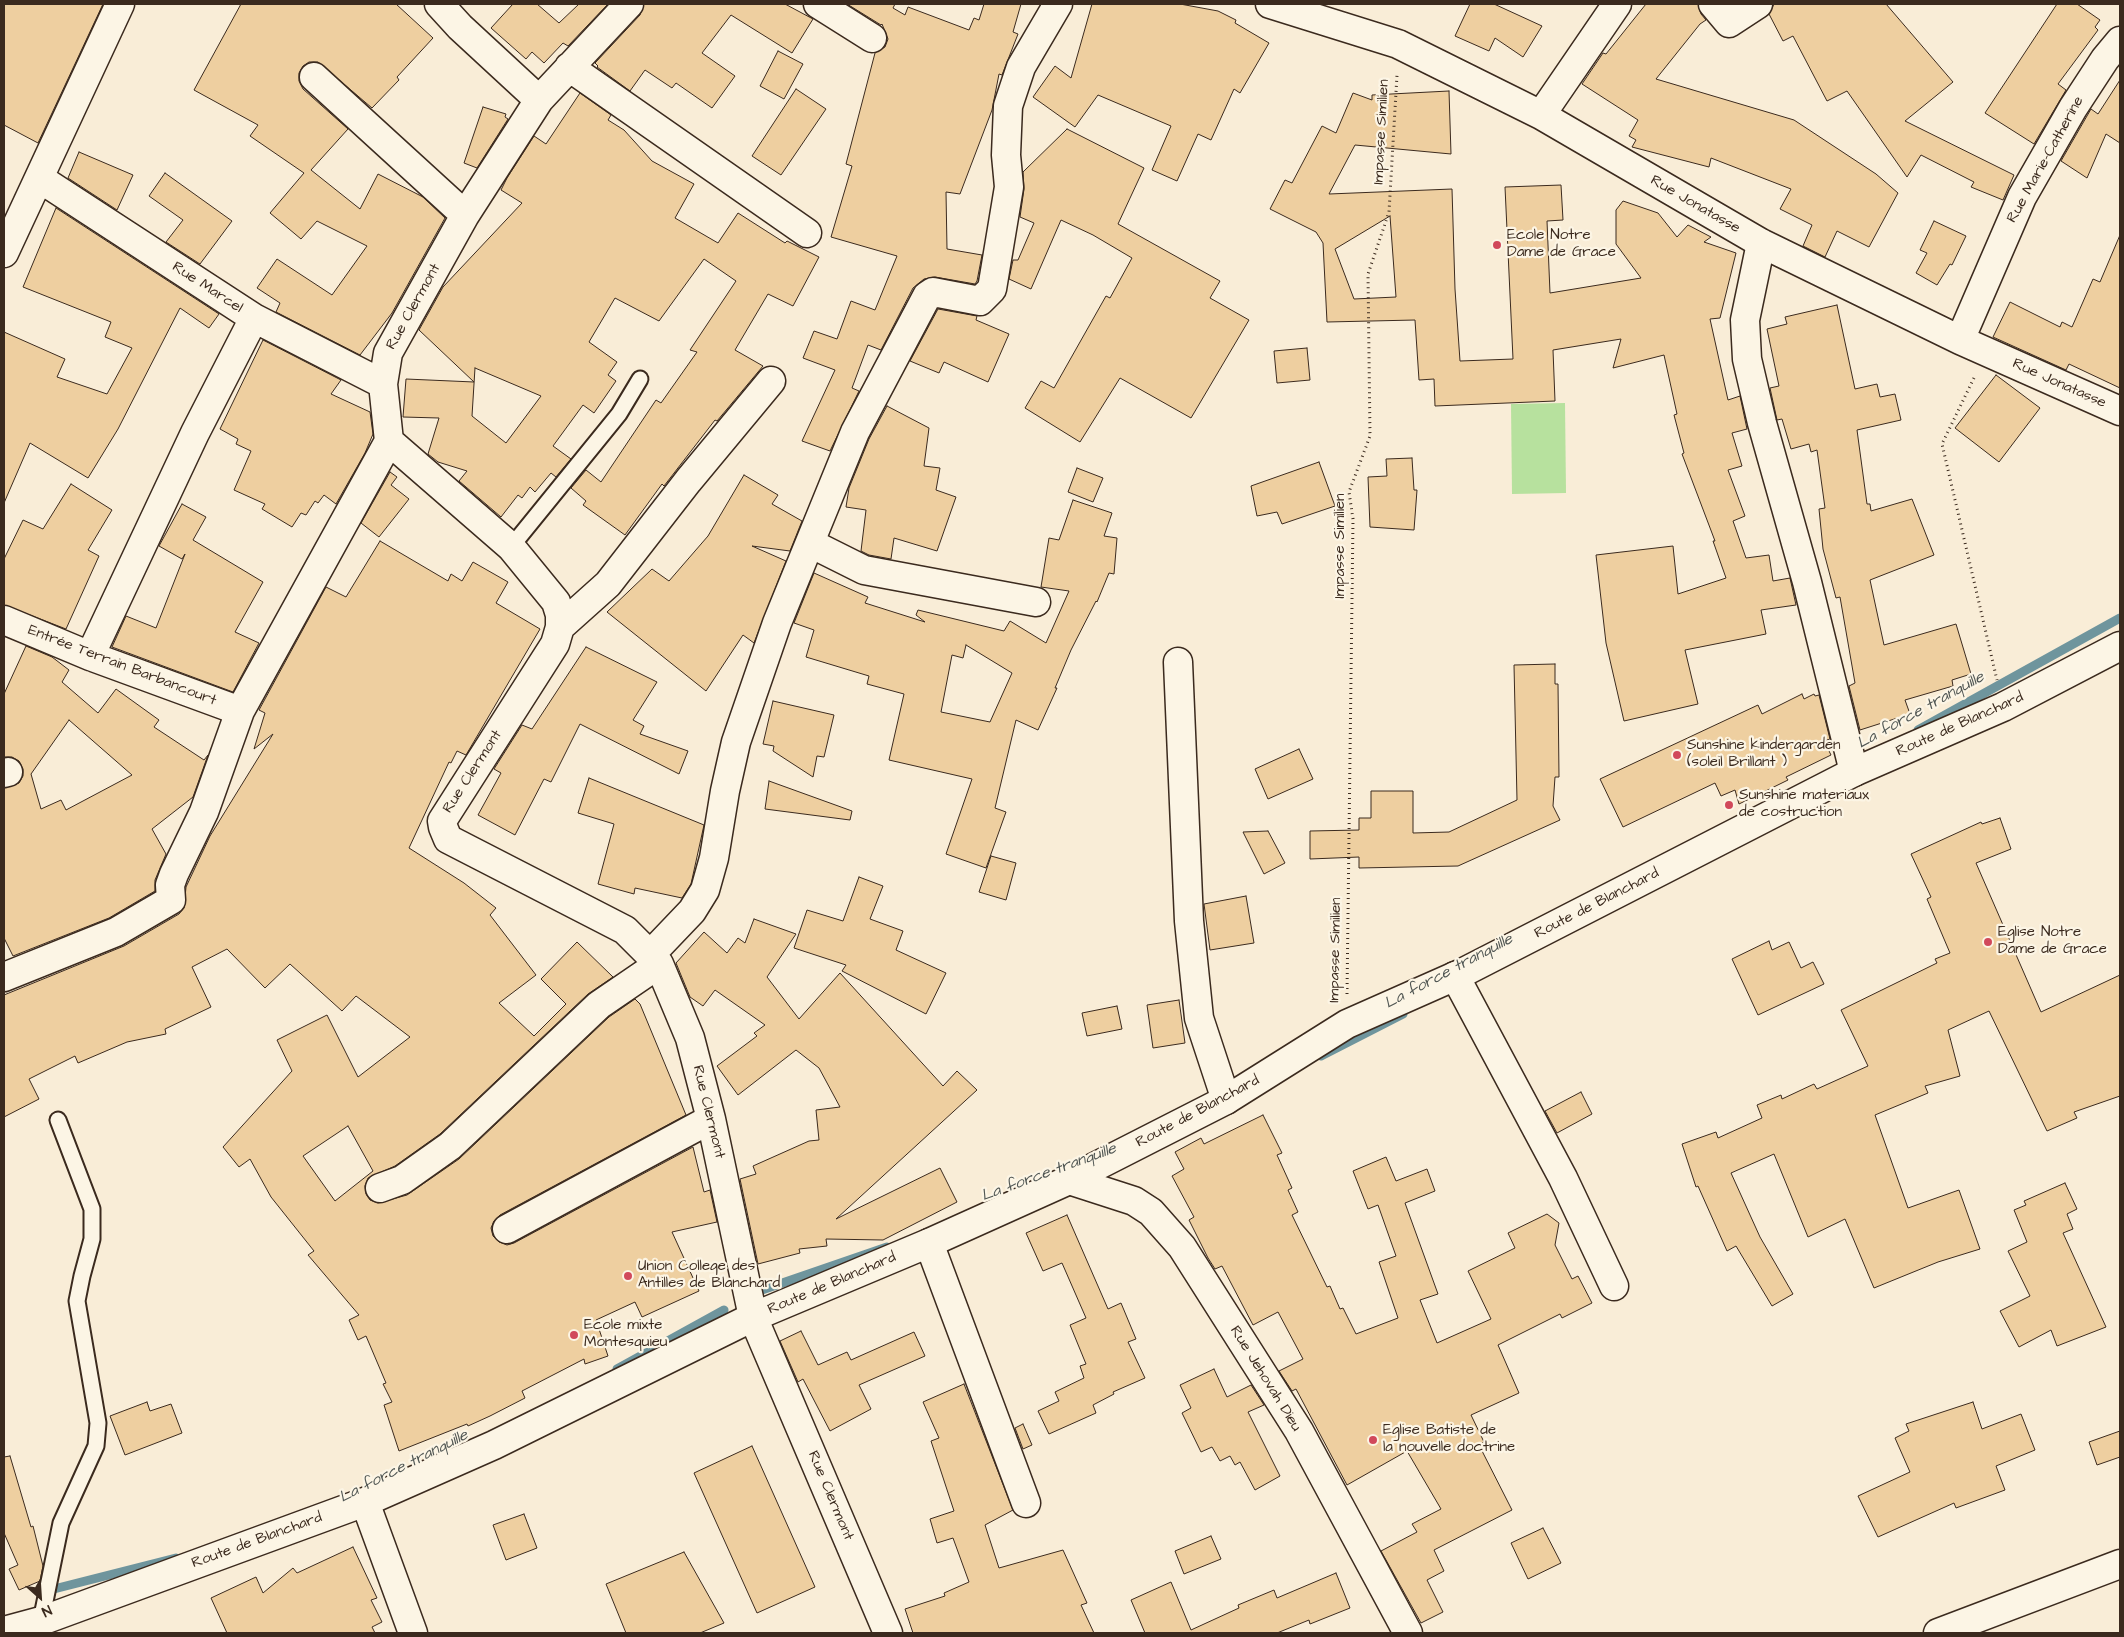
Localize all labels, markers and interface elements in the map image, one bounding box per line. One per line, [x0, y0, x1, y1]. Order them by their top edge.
street label: Impasse Similien [1370, 79, 1394, 185]
street label: Rue Marie-Catherine [2004, 94, 2088, 226]
street label: Rue Jonatasse [1647, 172, 1743, 238]
place label: Ecole Notre Dame de Grace [1507, 227, 1616, 262]
marker: Ecole Notre Dame de Grace [1491, 239, 1503, 251]
street label: Rue Marcel [168, 258, 246, 318]
street label: Rue Clermont [383, 261, 445, 353]
street label: Rue Jonatasse [2009, 355, 2109, 413]
street label: Impasse Similien [1332, 493, 1350, 599]
street label: Entrée Terrain Barbancourt [25, 622, 219, 710]
water label: La force tranquille [1854, 668, 1988, 754]
street label: Route de Blanchard [1894, 689, 2026, 761]
street label: Rue Clermont [439, 727, 507, 817]
place label: Sunshine kindergarden (soleil Brillant ) [1687, 737, 1841, 772]
marker: Sunshine kindergarden (soleil Brillant ) [1671, 749, 1683, 761]
place label: Sunshine materiaux de costruction [1739, 787, 1869, 822]
marker: Sunshine materiaux de costruction [1723, 799, 1735, 811]
street label: Route de Blanchard [1532, 865, 1662, 943]
street label: Impasse Similien [1326, 897, 1346, 1003]
place label: Eglise Notre Dame de Grace [1998, 924, 2107, 959]
water label: La force tranquille [1382, 930, 1516, 1014]
marker: Eglise Notre Dame de Grace [1982, 936, 1994, 948]
street label: Rue Clermont [688, 1064, 728, 1160]
street label: Route de Blanchard [1133, 1072, 1263, 1152]
water label: La force tranquille [979, 1140, 1119, 1206]
street label: Route de Blanchard [765, 1249, 899, 1319]
place label: Union College des Antilles de Blanchard [638, 1258, 780, 1293]
marker: Union College des Antilles de Blanchard [622, 1270, 634, 1282]
place label: Ecole mixte Montesquieu [584, 1317, 667, 1352]
street label: Rue Jehovah Dieu [1225, 1323, 1305, 1435]
marker: Ecole mixte Montesquieu [568, 1329, 580, 1341]
place label: Eglise Batiste de la nouvelle doctrine [1383, 1422, 1515, 1457]
water label: La force tranquille [336, 1426, 472, 1508]
marker: Eglise Batiste de la nouvelle doctrine [1367, 1434, 1379, 1446]
street label: Rue Clermont [803, 1449, 857, 1543]
street label: Route de Blanchard [189, 1509, 325, 1573]
north arrow [15, 1572, 65, 1622]
text: N [38, 1600, 55, 1621]

